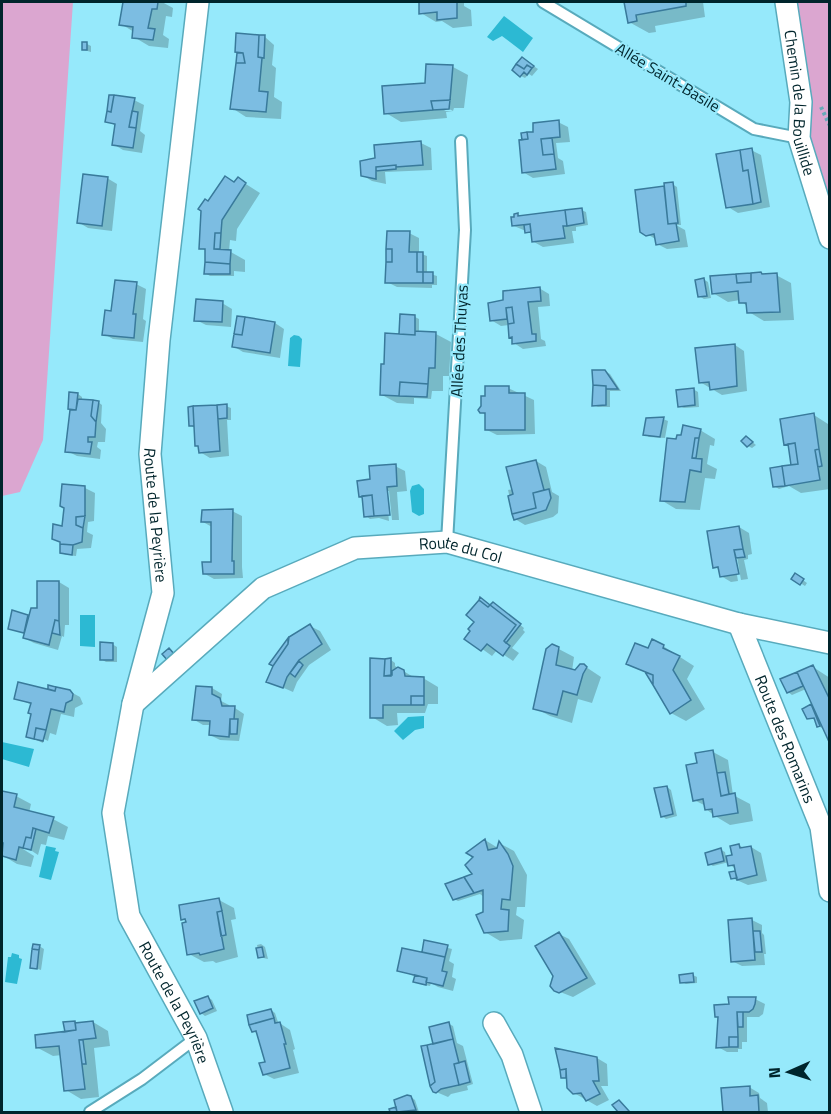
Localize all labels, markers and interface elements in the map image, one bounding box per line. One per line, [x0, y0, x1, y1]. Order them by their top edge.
street label: Chemin de la Bouillide [778, 28, 822, 178]
street label: Allée Saint-Basile [611, 36, 725, 118]
street label: Allée des Thuyas [444, 284, 474, 398]
street label: Route de la Peyrière [138, 447, 174, 583]
street label: Route du Col [418, 530, 505, 569]
street label: Route des Romarins [749, 671, 822, 807]
street label: Route de la Peyrière [133, 937, 216, 1067]
north arrow [759, 1042, 819, 1102]
text: N [762, 1067, 786, 1079]

